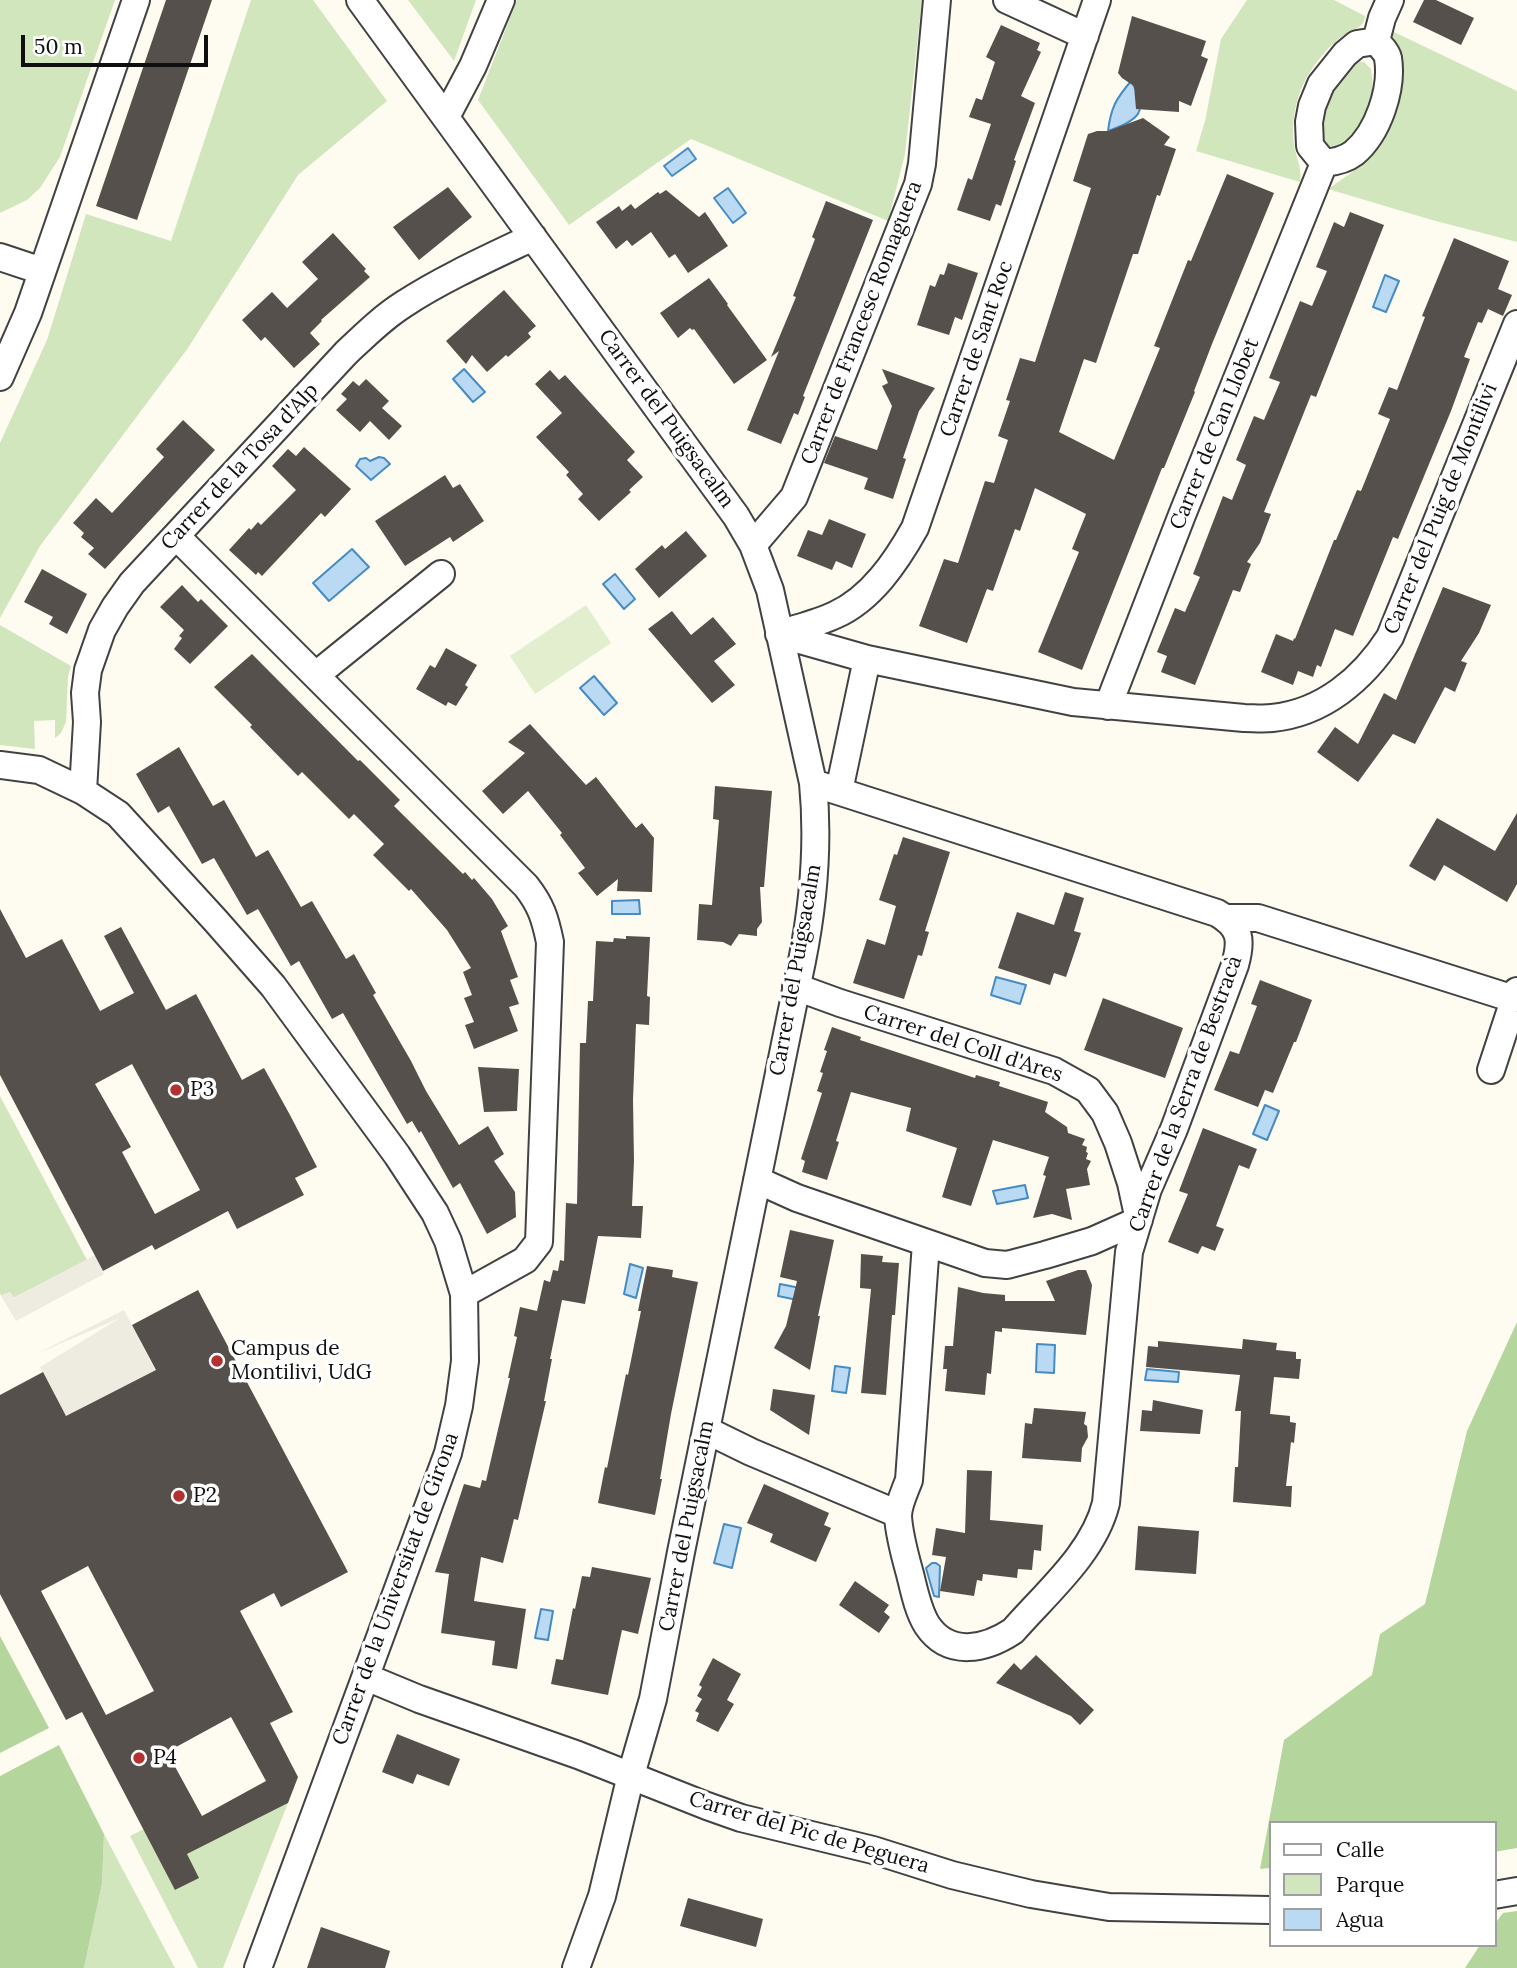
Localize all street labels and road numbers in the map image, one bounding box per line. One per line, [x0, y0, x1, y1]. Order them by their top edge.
street label: Carrer de Francesc Romaguera [796, 178, 928, 468]
street label: Carrer de Sant Roc [935, 258, 1019, 440]
street label: Carrer del Puigsacalm [593, 325, 739, 513]
street label: Carrer de Can Llobet [1165, 334, 1265, 534]
street label: Carrer de la Tosa d'Alp [156, 378, 324, 556]
street label: Carrer del Puig de Montilivi [1379, 380, 1503, 638]
street label: Carrer del Puigsacalm [765, 862, 827, 1078]
street label: Carrer de la Serra de Bestracà [1124, 952, 1248, 1236]
street label: Carrer del Coll d'Ares [860, 1000, 1066, 1088]
street label: Carrer del Puigsacalm [654, 1418, 720, 1634]
street label: Carrer de la Universitat de Girona [328, 1429, 464, 1749]
street label: Carrer del Pic de Peguera [686, 1787, 932, 1879]

